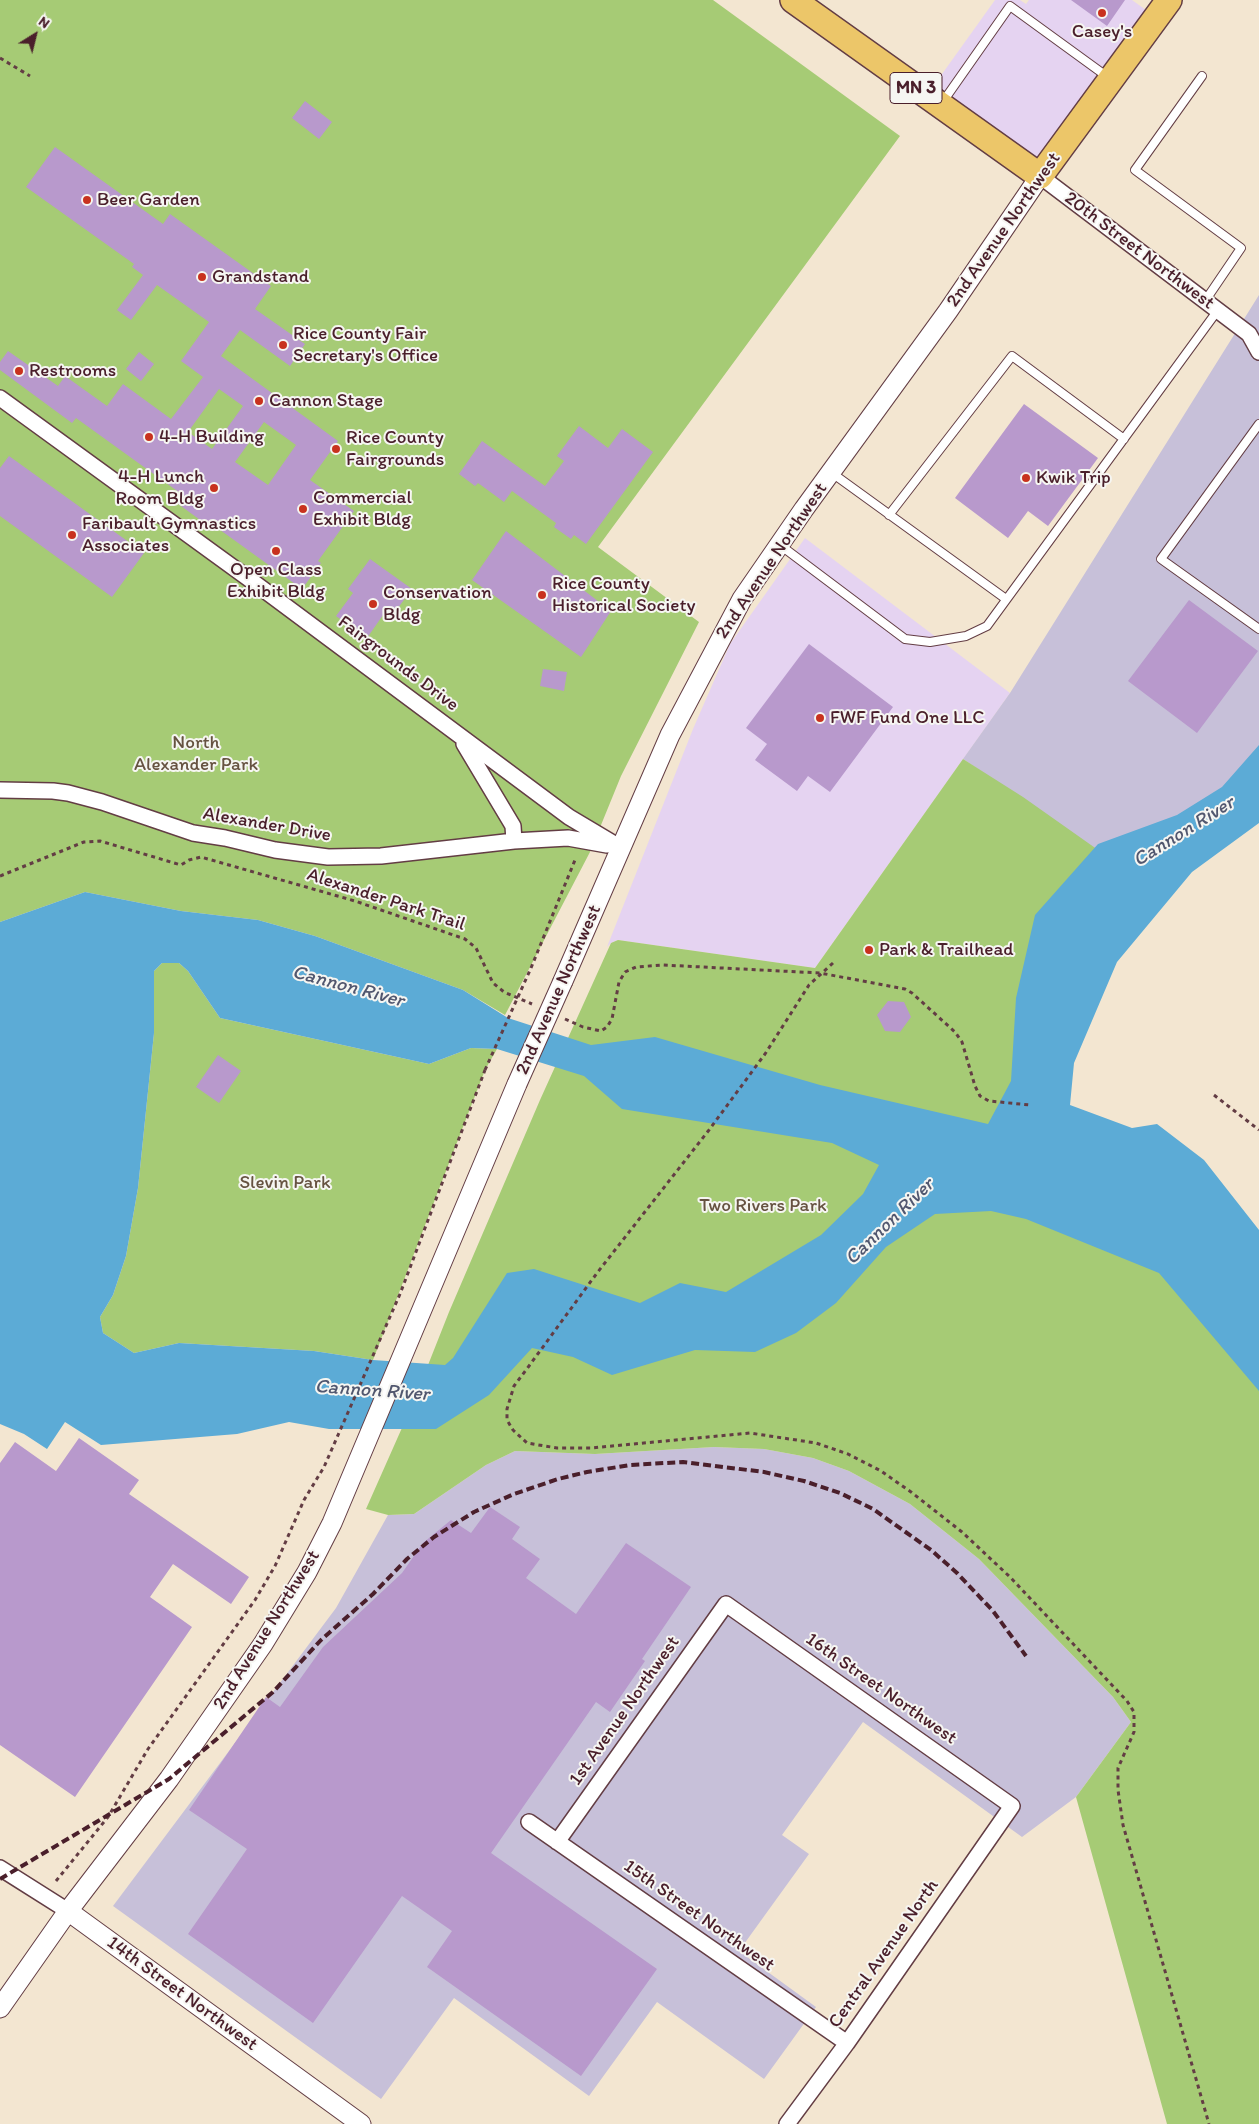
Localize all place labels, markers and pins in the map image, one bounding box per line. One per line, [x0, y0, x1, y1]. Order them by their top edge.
marker: Casey's [1096, 7, 1108, 19]
place label: Casey's [1072, 21, 1132, 43]
place label: Beer Garden [97, 189, 200, 211]
marker: Beer Garden [81, 194, 93, 206]
place label: Grandstand [212, 266, 309, 288]
marker: Grandstand [196, 271, 208, 283]
place label: Rice County Fair Secretary's Office [293, 323, 438, 367]
marker: Rice County Fair Secretary's Office [277, 339, 289, 351]
place label: Restrooms [29, 360, 116, 382]
marker: Restrooms [13, 365, 25, 377]
place label: Cannon Stage [269, 390, 383, 412]
marker: Cannon Stage [253, 395, 265, 407]
place label: 4-H Building [159, 426, 264, 448]
place label: Rice County Fairgrounds [346, 427, 444, 471]
marker: 4-H Building [143, 431, 155, 443]
marker: Rice County Fairgrounds [330, 443, 342, 455]
place label: 4-H Lunch Room Bldg [115, 466, 204, 510]
place label: Kwik Trip [1036, 467, 1111, 489]
marker: Kwik Trip [1020, 472, 1032, 484]
marker: 4-H Lunch Room Bldg [208, 482, 220, 494]
place label: Commercial Exhibit Bldg [313, 487, 412, 531]
marker: Commercial Exhibit Bldg [297, 503, 309, 515]
place label: Faribault Gymnastics Associates [82, 513, 256, 557]
marker: Faribault Gymnastics Associates [66, 529, 78, 541]
marker: Open Class Exhibit Bldg [270, 545, 282, 557]
place label: Open Class Exhibit Bldg [227, 559, 325, 603]
place label: Rice County Historical Society [552, 573, 695, 617]
place label: Conservation Bldg [383, 582, 492, 626]
marker: Rice County Historical Society [536, 589, 548, 601]
marker: Conservation Bldg [367, 598, 379, 610]
place label: FWF Fund One LLC [830, 707, 984, 729]
marker: FWF Fund One LLC [814, 712, 826, 724]
place label: Park & Trailhead [879, 939, 1014, 961]
marker: Park & Trailhead [863, 944, 875, 956]

